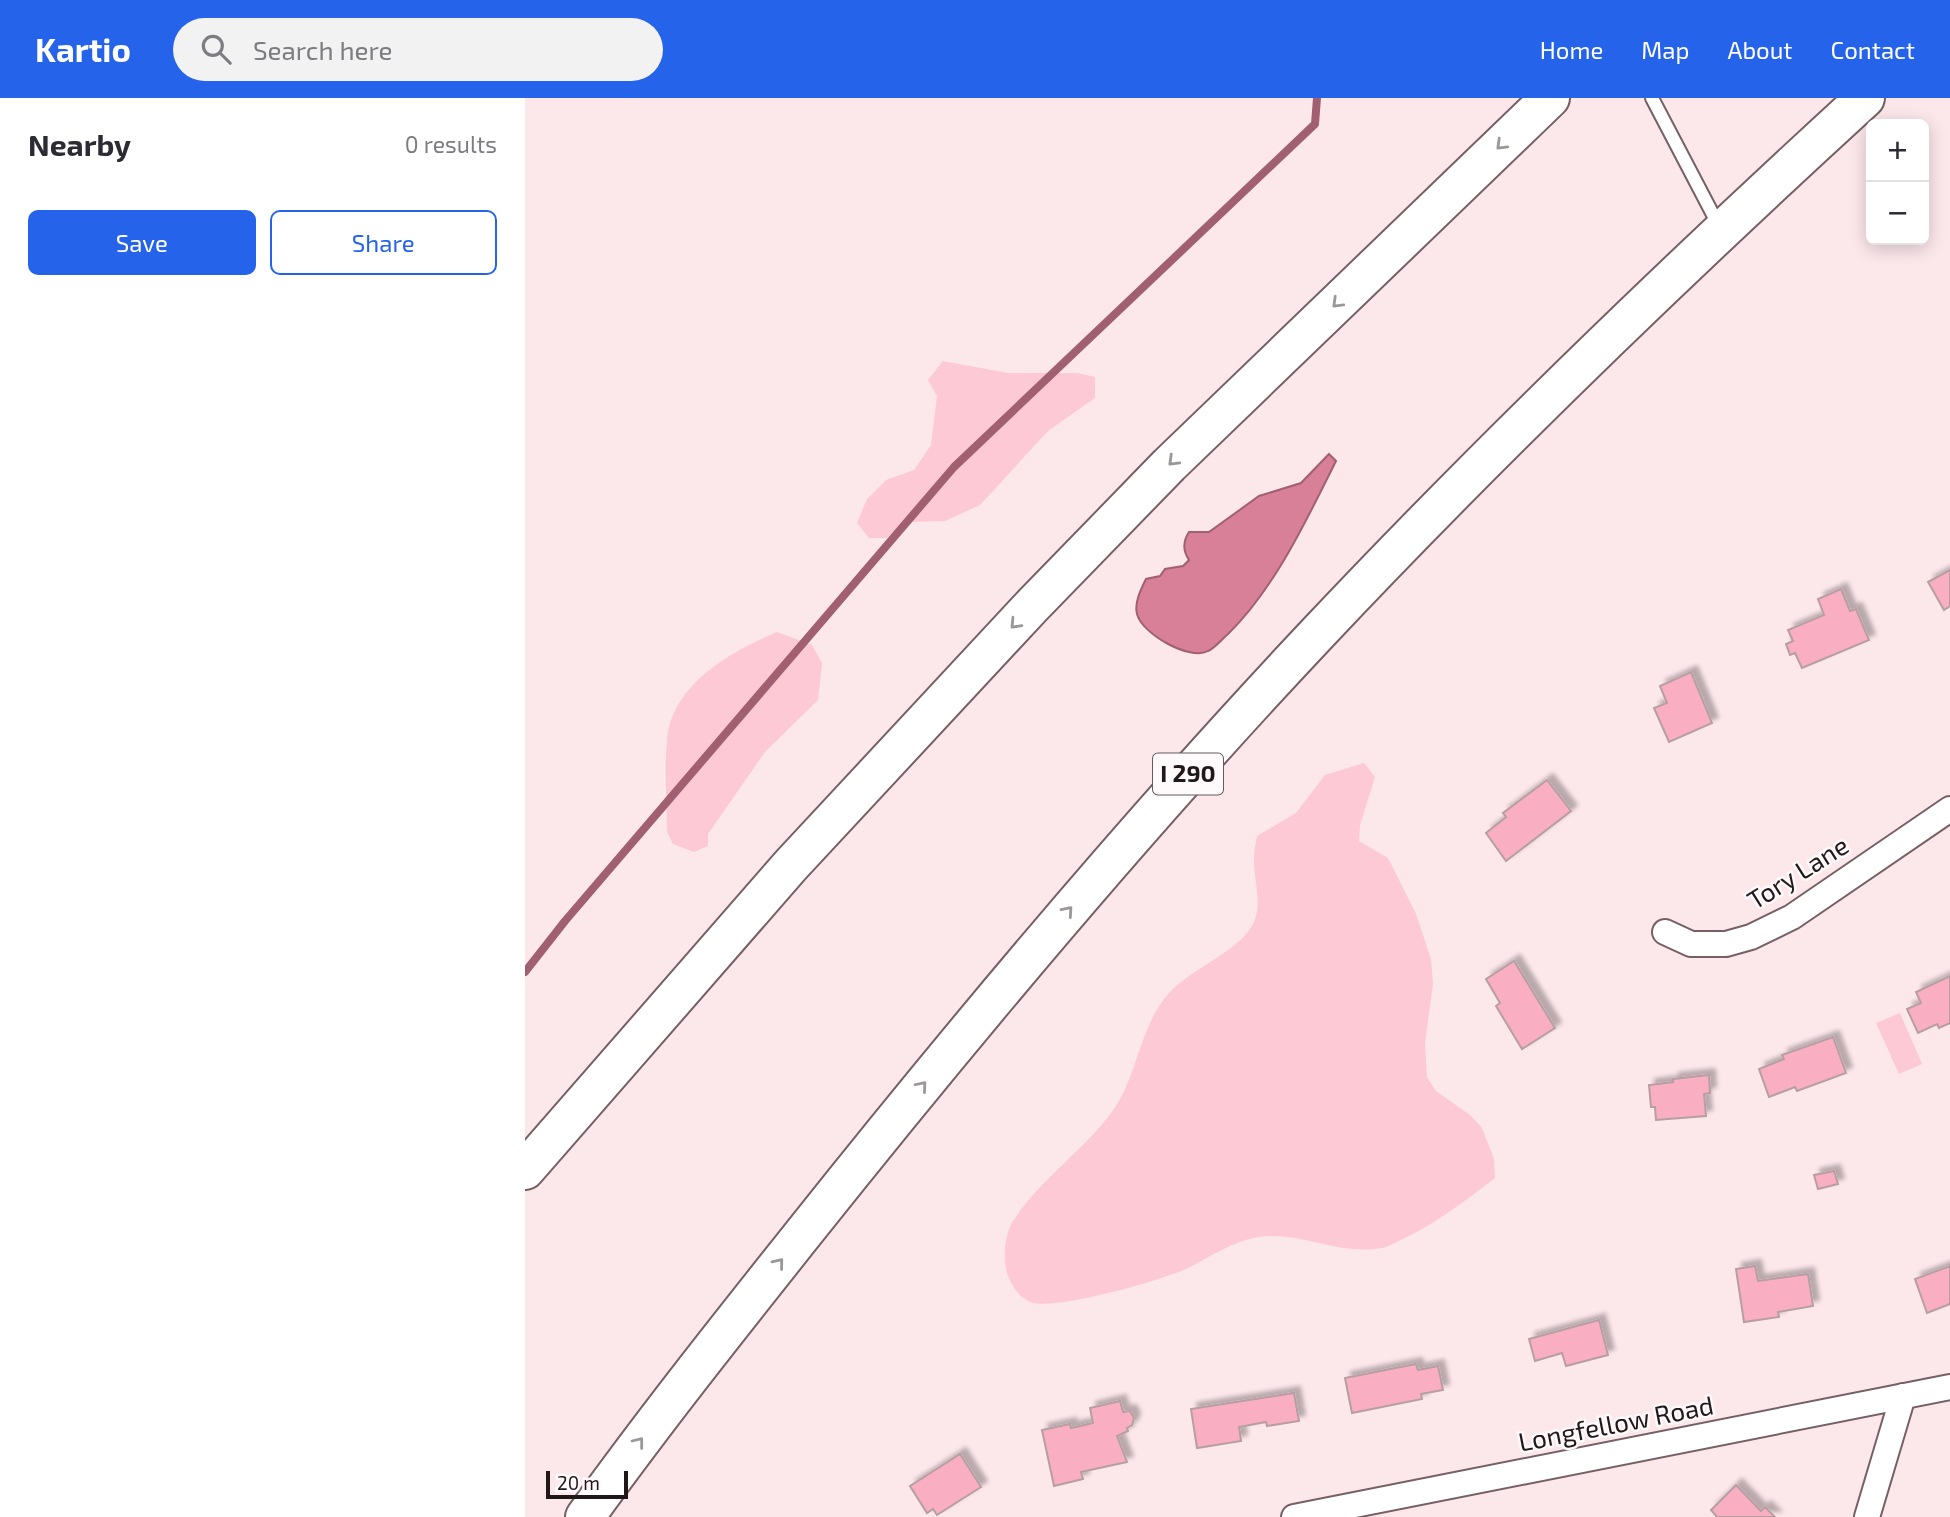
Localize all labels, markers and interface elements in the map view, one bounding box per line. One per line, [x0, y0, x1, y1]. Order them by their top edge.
search box [173, 18, 663, 81]
text: Kartio [35, 29, 131, 69]
icon: search [197, 30, 235, 68]
text: Search here [253, 34, 393, 65]
text: Home [1540, 35, 1603, 64]
text: Map [1641, 35, 1689, 64]
text: About [1727, 35, 1793, 64]
text: Contact [1831, 35, 1915, 64]
map controls [1866, 119, 1929, 245]
button: + [1866, 119, 1929, 182]
text: Nearby [28, 126, 131, 162]
text: 0 results [405, 130, 497, 158]
one-way arrow [1496, 137, 1509, 150]
button: − [1866, 182, 1929, 245]
button: Save [28, 210, 256, 275]
button: Share [270, 210, 497, 275]
one-way arrow [1333, 295, 1346, 308]
one-way arrow [1168, 452, 1181, 465]
one-way arrow [1011, 616, 1024, 629]
road number: I 290 [1153, 754, 1223, 794]
street label: Tory Lane [1741, 829, 1853, 915]
one-way arrow [1060, 907, 1072, 920]
one-way arrow [914, 1081, 926, 1094]
one-way arrow [771, 1258, 784, 1270]
street label: Longfellow Road [1516, 1388, 1716, 1457]
one-way arrow [631, 1438, 644, 1450]
scale bar [546, 1468, 628, 1500]
text: 20 m [557, 1471, 600, 1494]

